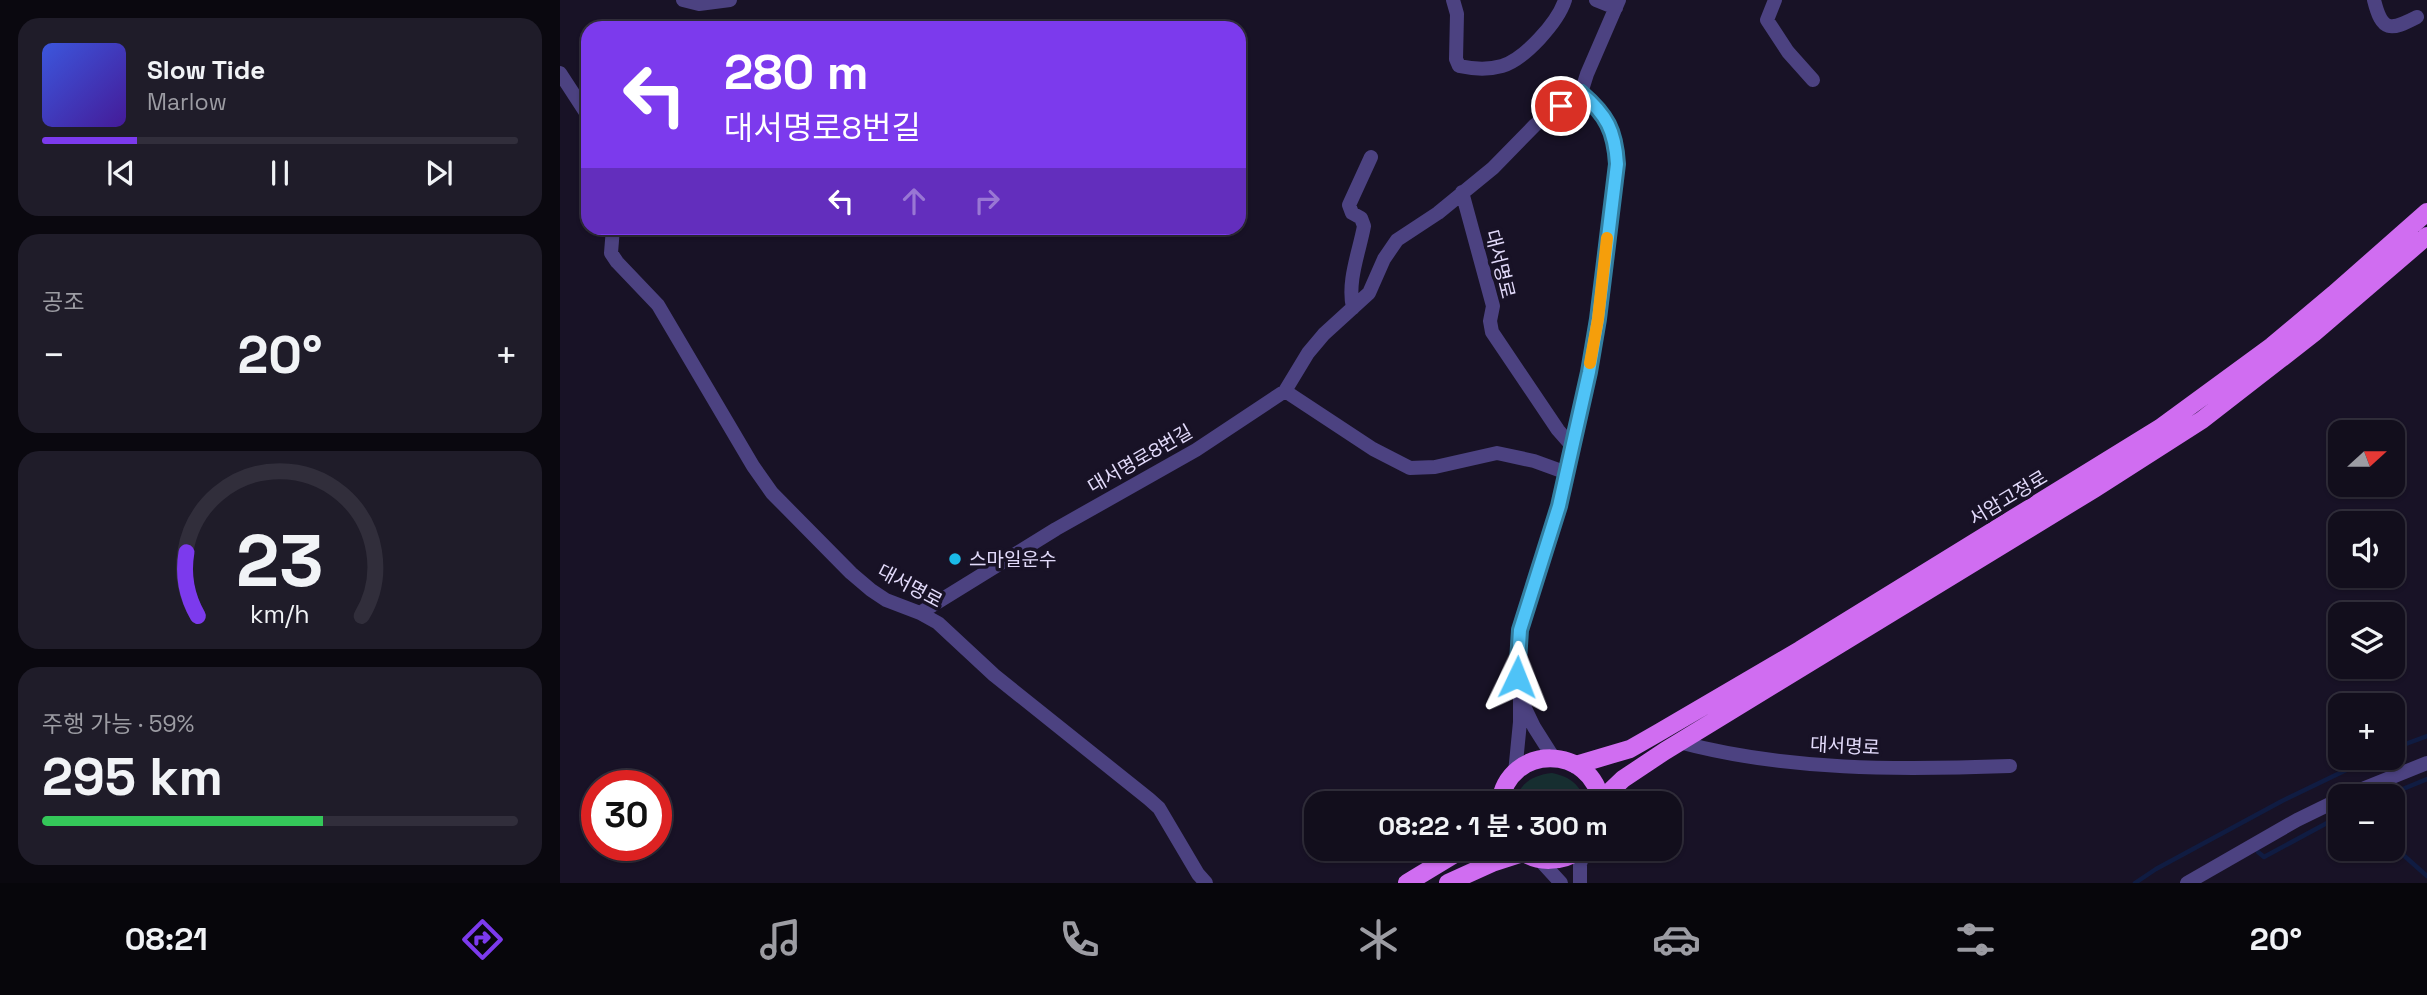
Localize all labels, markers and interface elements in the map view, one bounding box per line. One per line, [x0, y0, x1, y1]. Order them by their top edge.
text: 280 m [724, 41, 869, 103]
icon: left [609, 49, 700, 140]
text: Slow Tide [147, 53, 265, 87]
pin [1531, 76, 1591, 136]
text: Marlow [147, 87, 227, 117]
icon: arrive [1542, 87, 1580, 125]
text: 대서명로8번길 [724, 108, 921, 148]
icon: previous [102, 154, 140, 192]
icon: pause [261, 154, 299, 192]
icon: next [420, 154, 458, 192]
icon: left [822, 182, 860, 220]
icon: ahead [895, 182, 933, 220]
icon: right [968, 182, 1006, 220]
street label: 대서명로 [1479, 227, 1521, 301]
text: 공조 [42, 287, 84, 317]
text: 20° [237, 322, 323, 388]
text: − [42, 331, 66, 379]
text: + [494, 331, 518, 379]
street label: 대서명로8번길 [1083, 419, 1197, 499]
north arrow [2328, 420, 2404, 497]
map controls [2328, 420, 2405, 861]
street label: 서암고정로 [1964, 465, 2052, 531]
button: sound [2328, 511, 2405, 588]
text: 23 [236, 514, 324, 607]
place label: 스마일운수 [969, 547, 1056, 572]
marker: 스마일운수 [947, 551, 963, 567]
street label: 대서명로 [873, 559, 947, 613]
text: km/h [250, 597, 310, 629]
button: layers [2328, 602, 2405, 679]
position arrow [1480, 640, 1554, 714]
button: + [2328, 693, 2405, 770]
text: 주행 가능 · 59% [42, 709, 194, 739]
street label: 대서명로 [1809, 732, 1881, 760]
text: 295 km [42, 744, 223, 810]
speed limit sign: 30 [581, 770, 672, 861]
button: − [2328, 784, 2405, 861]
text: 08:22 · 1 분 · 300 m [1378, 809, 1608, 843]
icon: directions [458, 915, 507, 964]
icon: music [756, 915, 805, 964]
icon: phone [1055, 915, 1104, 964]
icon: climate [1354, 915, 1403, 964]
icon: car [1652, 915, 1701, 964]
icon: filters [1951, 915, 2000, 964]
text: 08:21 [125, 919, 208, 959]
text: 20° [2250, 919, 2302, 959]

